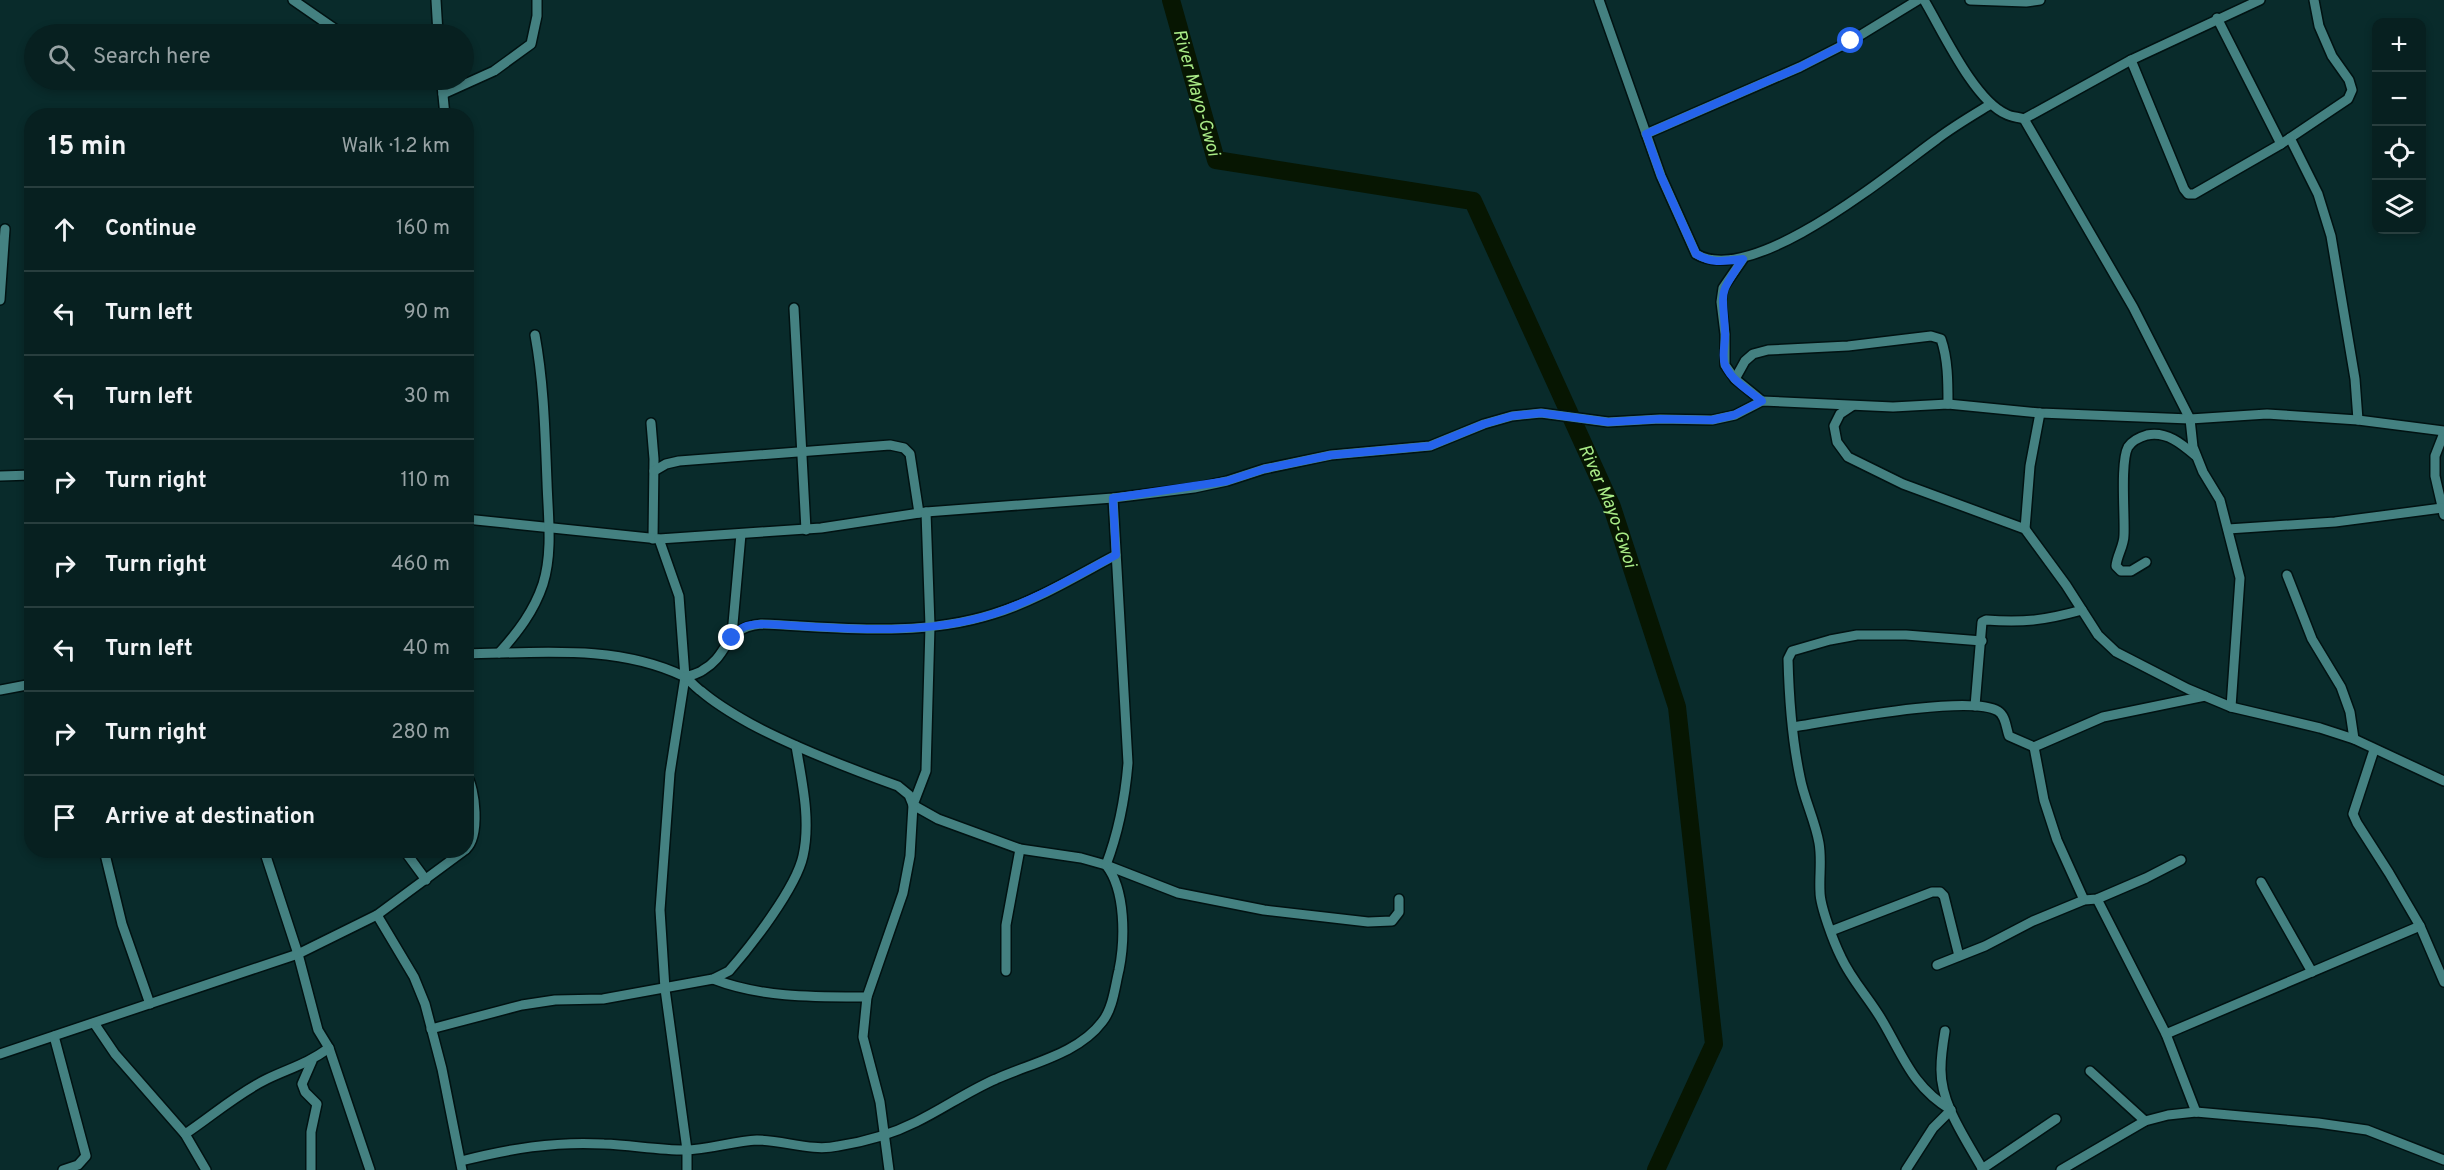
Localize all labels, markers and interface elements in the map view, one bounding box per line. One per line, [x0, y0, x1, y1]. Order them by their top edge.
map controls [2372, 18, 2426, 234]
button: + [2372, 18, 2426, 72]
search box [24, 24, 474, 90]
water label: River Mayo-Gwoi [1167, 27, 1225, 160]
route start [1837, 27, 1863, 53]
icon: search [45, 41, 78, 74]
text: Search here [93, 44, 211, 71]
button: − [2372, 72, 2426, 126]
button: locate [2372, 126, 2426, 180]
text: 15 min [48, 131, 126, 164]
text: Walk · 1.2 km [341, 134, 450, 160]
button: layers [2372, 180, 2426, 234]
icon: ahead [48, 213, 81, 246]
text: Continue [105, 216, 196, 243]
text: 160 m [396, 216, 450, 242]
icon: left [48, 297, 81, 330]
text: Turn left [105, 300, 193, 327]
text: 90 m [404, 300, 450, 326]
icon: left [48, 381, 81, 414]
text: Turn left [105, 384, 193, 411]
text: 30 m [404, 384, 450, 410]
water label: River Mayo-Gwoi [1572, 441, 1641, 572]
icon: right [48, 465, 81, 498]
text: Turn right [105, 468, 207, 495]
text: 110 m [401, 468, 450, 494]
icon: right [48, 549, 81, 582]
text: Turn right [105, 552, 207, 579]
text: 460 m [391, 552, 450, 578]
route end [718, 624, 744, 650]
icon: left [48, 633, 81, 666]
text: Turn left [105, 636, 193, 663]
text: 40 m [403, 636, 450, 662]
icon: right [48, 717, 81, 750]
text: Turn right [105, 720, 207, 747]
text: 280 m [391, 720, 450, 746]
icon: arrive [48, 801, 81, 834]
text: Arrive at destination [105, 804, 315, 831]

